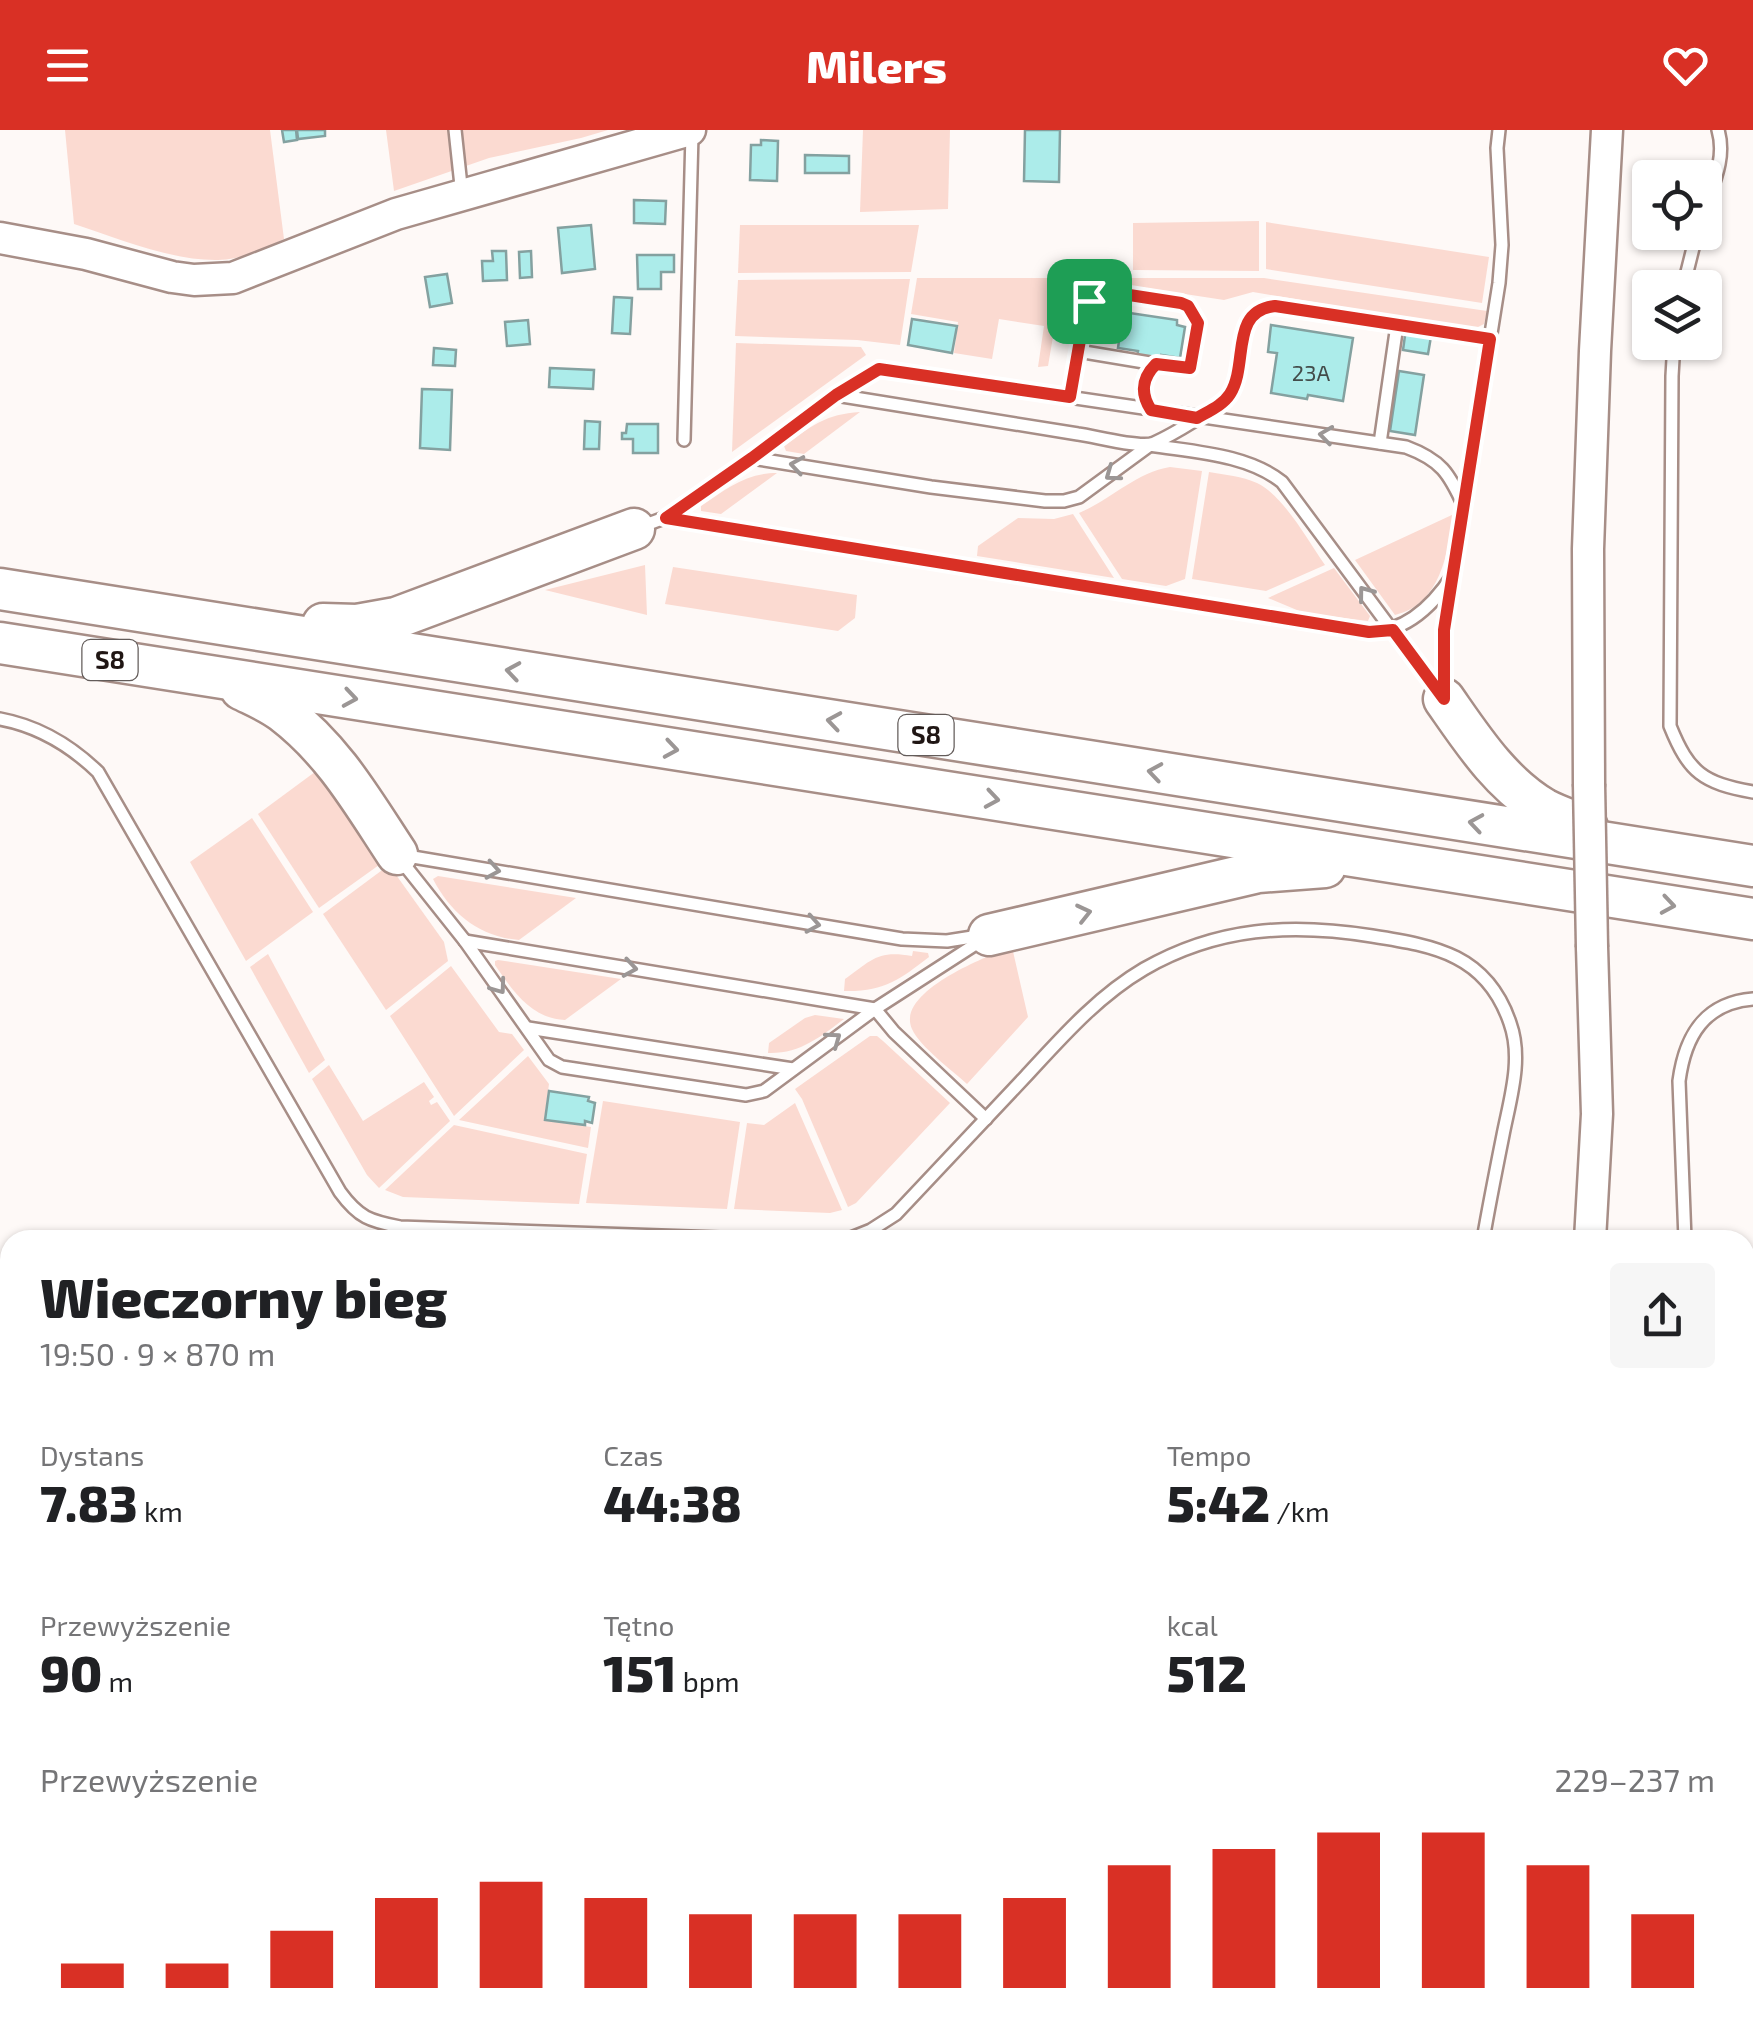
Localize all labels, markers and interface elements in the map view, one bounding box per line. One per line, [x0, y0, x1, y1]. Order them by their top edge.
icon: menu [40, 38, 95, 93]
text: Milers [806, 38, 947, 92]
icon: heart [1658, 38, 1713, 93]
map controls [1632, 160, 1722, 360]
button: locate [1632, 160, 1722, 250]
pin [1047, 259, 1132, 344]
button: layers [1632, 270, 1722, 360]
icon: arrive [1062, 274, 1117, 329]
house number: 23A [1292, 359, 1330, 385]
one-way arrow [1317, 426, 1334, 447]
one-way arrow [789, 455, 805, 476]
one-way arrow [1104, 461, 1123, 480]
one-way arrow [1360, 586, 1377, 604]
road number: S8 [82, 640, 138, 680]
one-way arrow [505, 661, 522, 682]
one-way arrow [342, 687, 359, 708]
one-way arrow [826, 711, 843, 732]
road number: S8 [898, 715, 954, 755]
one-way arrow [663, 737, 680, 758]
one-way arrow [1147, 762, 1164, 783]
one-way arrow [984, 788, 1001, 809]
one-way arrow [1468, 813, 1485, 834]
one-way arrow [485, 859, 501, 880]
one-way arrow [1659, 894, 1676, 915]
one-way arrow [1075, 904, 1092, 925]
one-way arrow [805, 913, 822, 934]
one-way arrow [622, 957, 638, 978]
one-way arrow [487, 976, 504, 994]
one-way arrow [823, 1034, 841, 1051]
text: Wieczorny bieg [40, 1263, 447, 1329]
button: share [1610, 1263, 1715, 1368]
text: 19:50 · 9 × 870 m [40, 1334, 275, 1372]
text: Dystans [40, 1438, 144, 1472]
text: Czas [603, 1438, 663, 1472]
text: Tempo [1167, 1438, 1252, 1472]
text: 7.83 [40, 1472, 138, 1532]
text: 44:38 [603, 1472, 742, 1532]
text: 5:42 [1167, 1472, 1270, 1532]
text: km [138, 1494, 183, 1528]
text: /km [1270, 1494, 1330, 1528]
text: Przewyższenie [40, 1608, 231, 1642]
text: Tętno [603, 1608, 674, 1642]
text: kcal [1167, 1608, 1218, 1642]
text: 90 [40, 1642, 102, 1702]
text: 151 [603, 1642, 676, 1702]
text: 512 [1167, 1642, 1247, 1702]
text: m [102, 1664, 133, 1698]
text: bpm [676, 1664, 739, 1698]
text: Przewyższenie [40, 1760, 258, 1798]
text: 229–237 m [1554, 1760, 1715, 1798]

